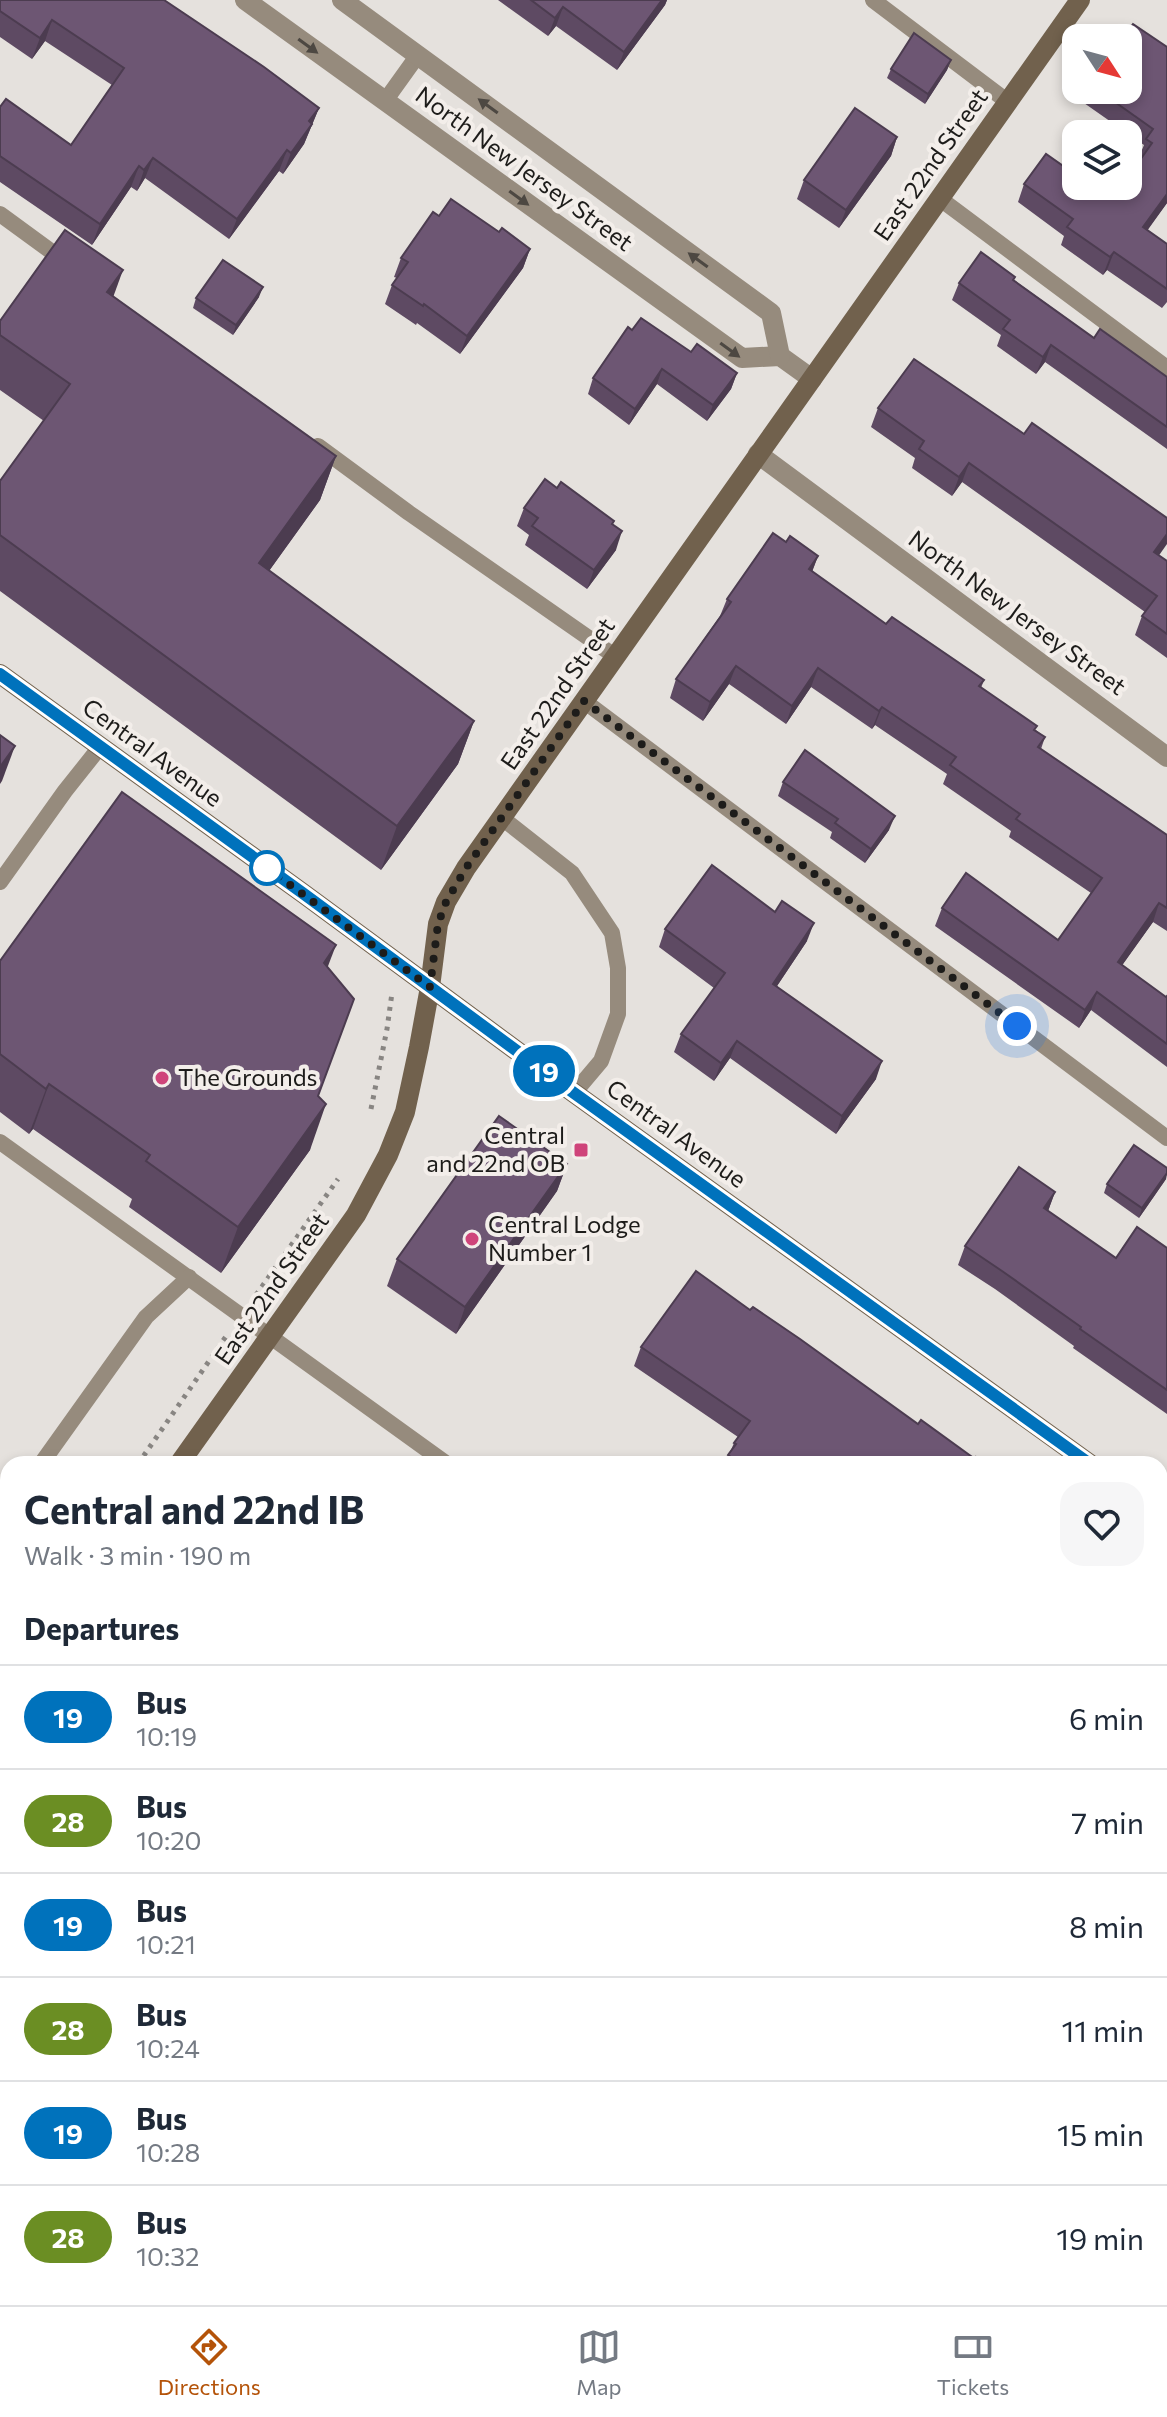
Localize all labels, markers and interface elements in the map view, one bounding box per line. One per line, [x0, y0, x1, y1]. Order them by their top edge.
north arrow [1062, 24, 1142, 104]
map controls [1062, 24, 1142, 200]
one-way arrow [298, 37, 319, 53]
street label: North New Jersey Street [411, 79, 639, 256]
street label: East 22nd Street [867, 82, 993, 246]
one-way arrow [478, 99, 499, 115]
button: layers [1062, 120, 1142, 200]
one-way arrow [509, 189, 530, 205]
one-way arrow [688, 252, 709, 268]
one-way arrow [720, 342, 741, 357]
street label: North New Jersey Street [904, 523, 1132, 700]
street label: East 22nd Street [494, 611, 620, 775]
street label: Central Avenue [77, 691, 228, 812]
unlabelled marker [250, 851, 284, 885]
your location [997, 1006, 1037, 1046]
line badge: 19 [508, 1045, 580, 1097]
text: 19 [529, 1054, 559, 1088]
place label: The Grounds [178, 1062, 317, 1091]
marker: The Grounds [153, 1069, 171, 1087]
street label: Central Avenue [601, 1072, 752, 1193]
place label: Central and 22nd OB [426, 1120, 565, 1177]
marker: Central and 22nd OB [572, 1141, 590, 1159]
street label: East 22nd Street [208, 1206, 334, 1370]
place label: Central Lodge Number 1 [488, 1209, 641, 1266]
marker: Central Lodge Number 1 [463, 1230, 481, 1248]
button: heart [1060, 1482, 1144, 1566]
text: Central and 22nd IB [24, 1485, 364, 1532]
text: Walk · 3 min · 190 m [24, 1539, 251, 1570]
text: Departures [24, 1609, 179, 1646]
text: Bus [136, 1683, 187, 1720]
text: 6 min [1069, 1699, 1144, 1736]
text: 19 [53, 1700, 83, 1734]
text: 10:19 [136, 1720, 197, 1751]
text: Bus [136, 1787, 187, 1824]
text: 7 min [1071, 1803, 1144, 1840]
text: 28 [51, 1804, 85, 1838]
text: 10:20 [136, 1824, 202, 1855]
text: Bus [136, 1891, 187, 1928]
text: 8 min [1069, 1907, 1144, 1944]
text: 19 [53, 1908, 83, 1942]
text: 10:21 [136, 1928, 196, 1959]
text: Bus [136, 1995, 187, 2032]
text: 11 min [1062, 2011, 1144, 2048]
text: 28 [51, 2012, 85, 2046]
text: 10:24 [136, 2032, 200, 2063]
text: Bus [136, 2099, 187, 2136]
text: 15 min [1057, 2115, 1144, 2152]
text: 19 [53, 2116, 83, 2150]
text: 10:28 [136, 2136, 200, 2167]
text: Bus [136, 2203, 187, 2240]
text: 19 min [1056, 2219, 1144, 2256]
text: 28 [51, 2220, 85, 2254]
text: 10:32 [136, 2240, 199, 2271]
tab: Directions [158, 2325, 261, 2400]
tab: Map [576, 2325, 622, 2400]
tab: Tickets [937, 2325, 1009, 2400]

